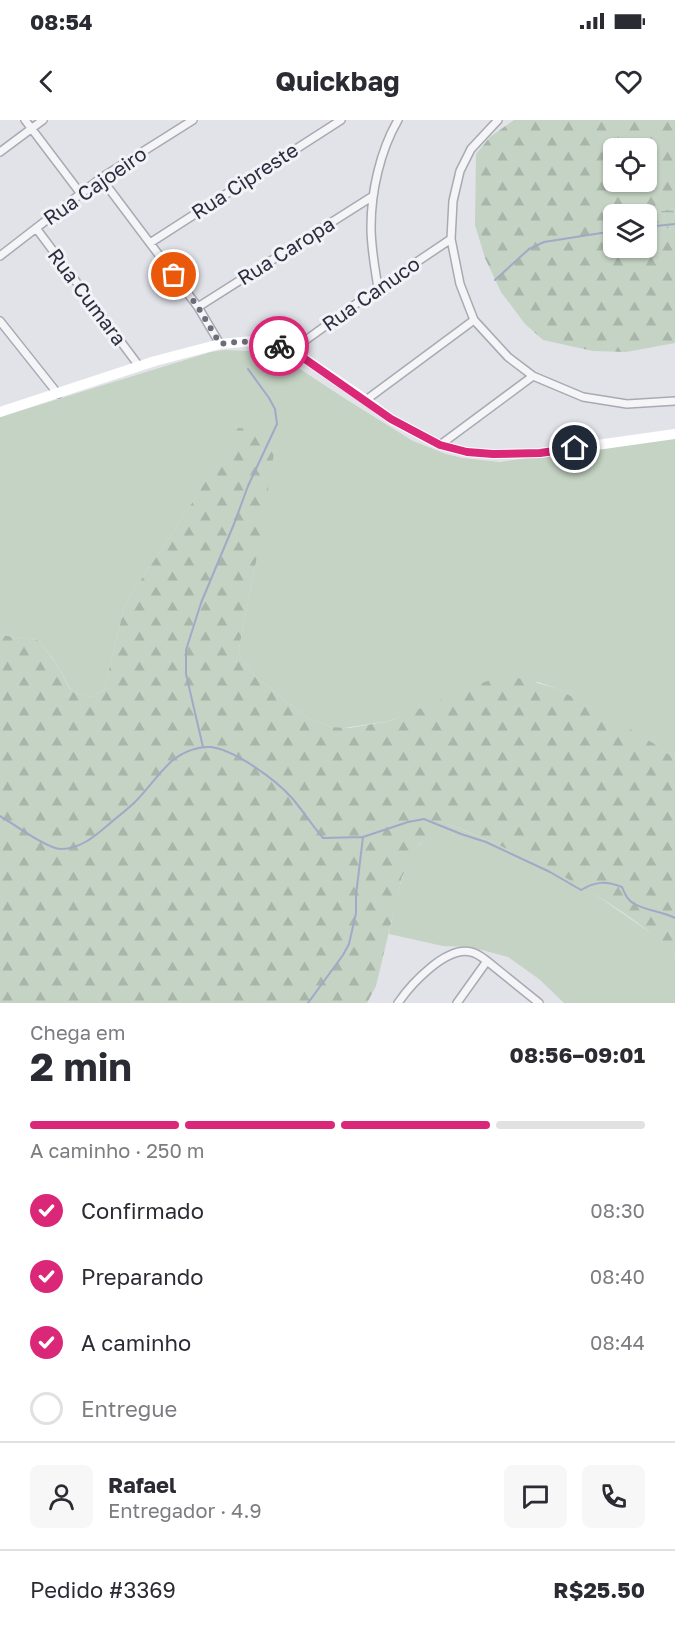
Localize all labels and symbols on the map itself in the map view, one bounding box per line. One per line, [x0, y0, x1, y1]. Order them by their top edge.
street label: Rua Cipreste [187, 137, 302, 224]
street label: Rua Cajoeiro [38, 141, 151, 230]
street label: Rua Caropa [233, 211, 338, 289]
street label: Rua Cumara [44, 243, 132, 350]
pin [148, 249, 199, 300]
street label: Rua Canuco [317, 251, 424, 336]
courier [249, 316, 309, 376]
pin [549, 422, 600, 473]

